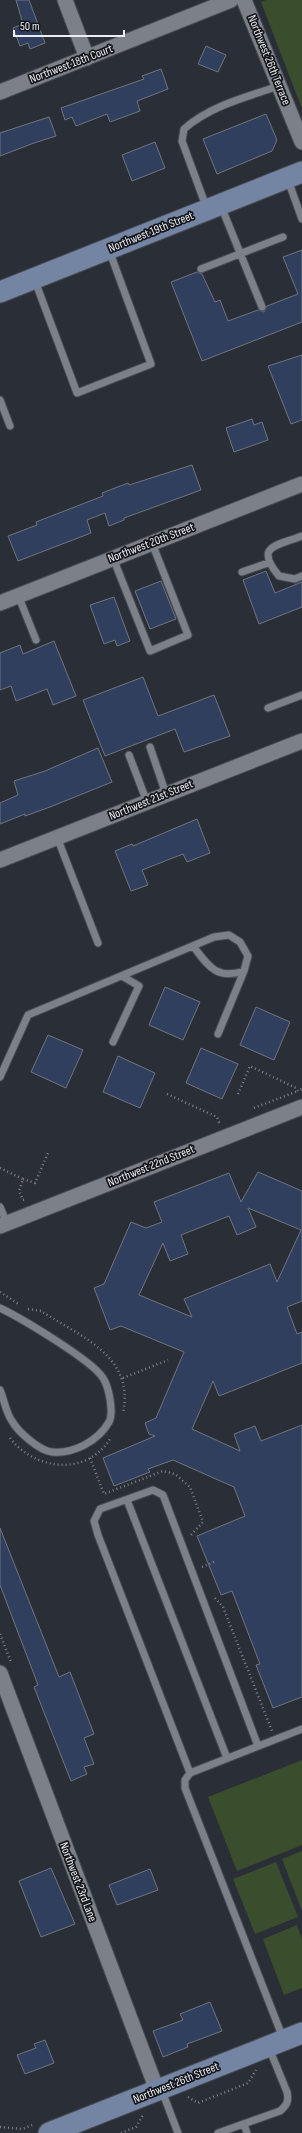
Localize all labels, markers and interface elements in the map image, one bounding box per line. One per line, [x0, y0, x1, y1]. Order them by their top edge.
scale bar [14, 12, 124, 38]
street label: Northwest 26th Terrace [244, 13, 294, 107]
text: 50 m [20, 19, 40, 34]
street label: Northwest 18th Court [27, 41, 115, 87]
street label: Northwest 19th Street [106, 208, 196, 256]
street label: Northwest 20th Street [106, 520, 197, 566]
street label: Northwest 21st Street [107, 776, 195, 824]
street label: Northwest 22nd Street [105, 1142, 197, 1190]
street label: Northwest 23rd Lane [56, 1840, 100, 1924]
street label: Northwest 26th Street [131, 2059, 221, 2107]

